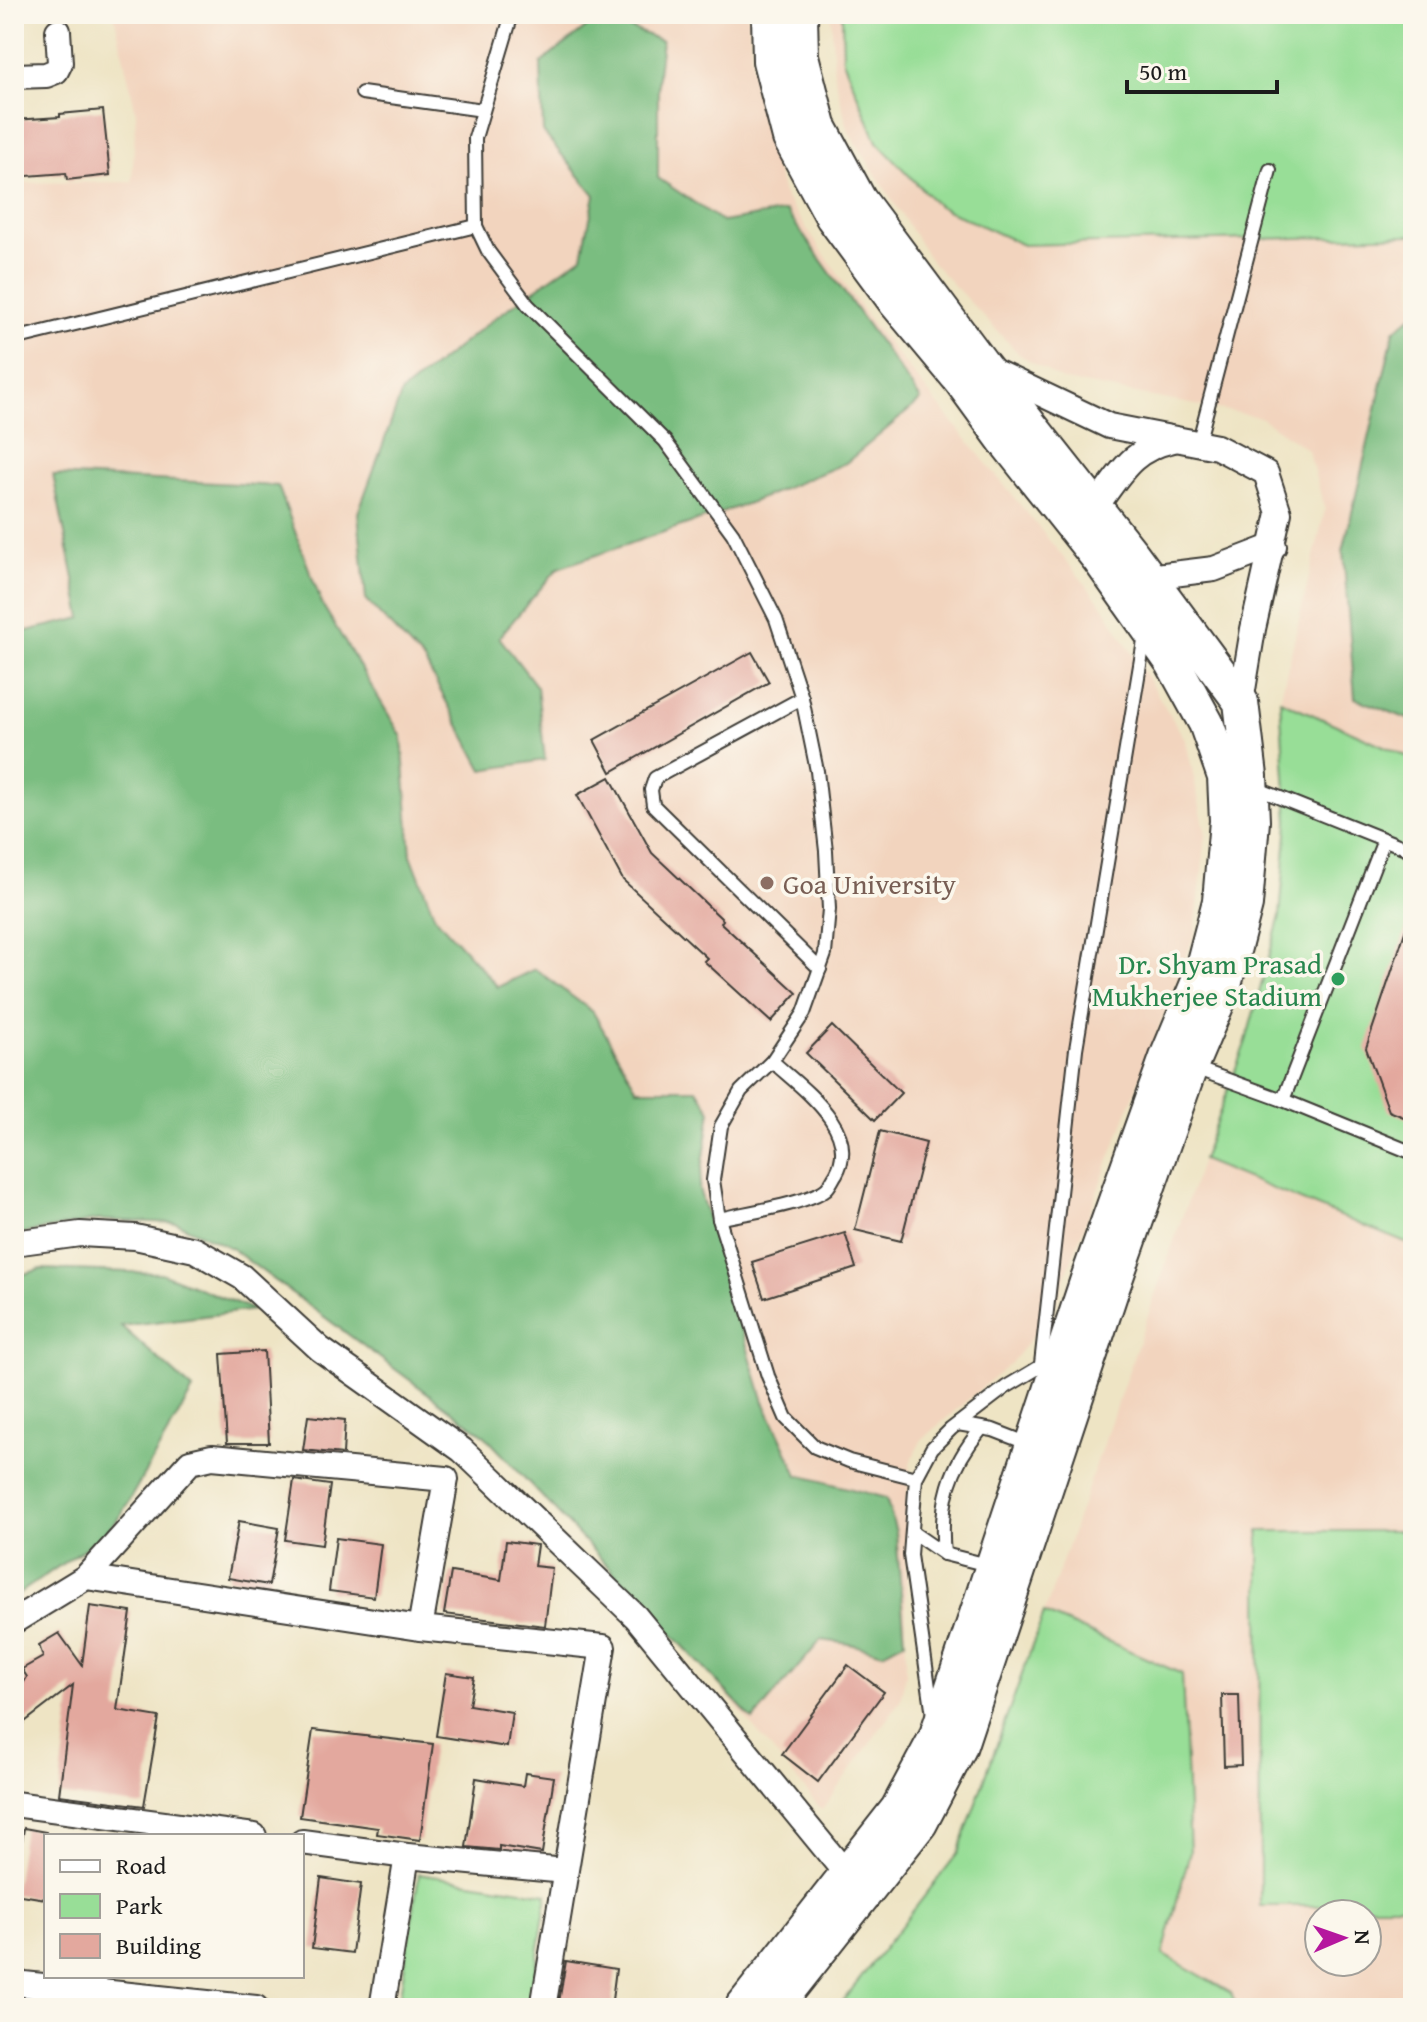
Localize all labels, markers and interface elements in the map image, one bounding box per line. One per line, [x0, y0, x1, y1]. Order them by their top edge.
scale bar [1127, 44, 1277, 94]
text: 50 m [1139, 54, 1187, 89]
place label: Goa University [783, 863, 956, 904]
marker: Goa University [758, 874, 776, 892]
place label: Dr. Shyam Prasad Mukherjee Stadium [1092, 943, 1322, 1016]
marker: Dr. Shyam Prasad Mukherjee Stadium [1329, 970, 1347, 988]
legend [44, 1834, 304, 1978]
text: Road [116, 1848, 166, 1883]
text: Park [116, 1888, 163, 1923]
north arrow [1303, 1898, 1383, 1978]
text: Building [116, 1928, 201, 1963]
text: N [1347, 1929, 1379, 1945]

